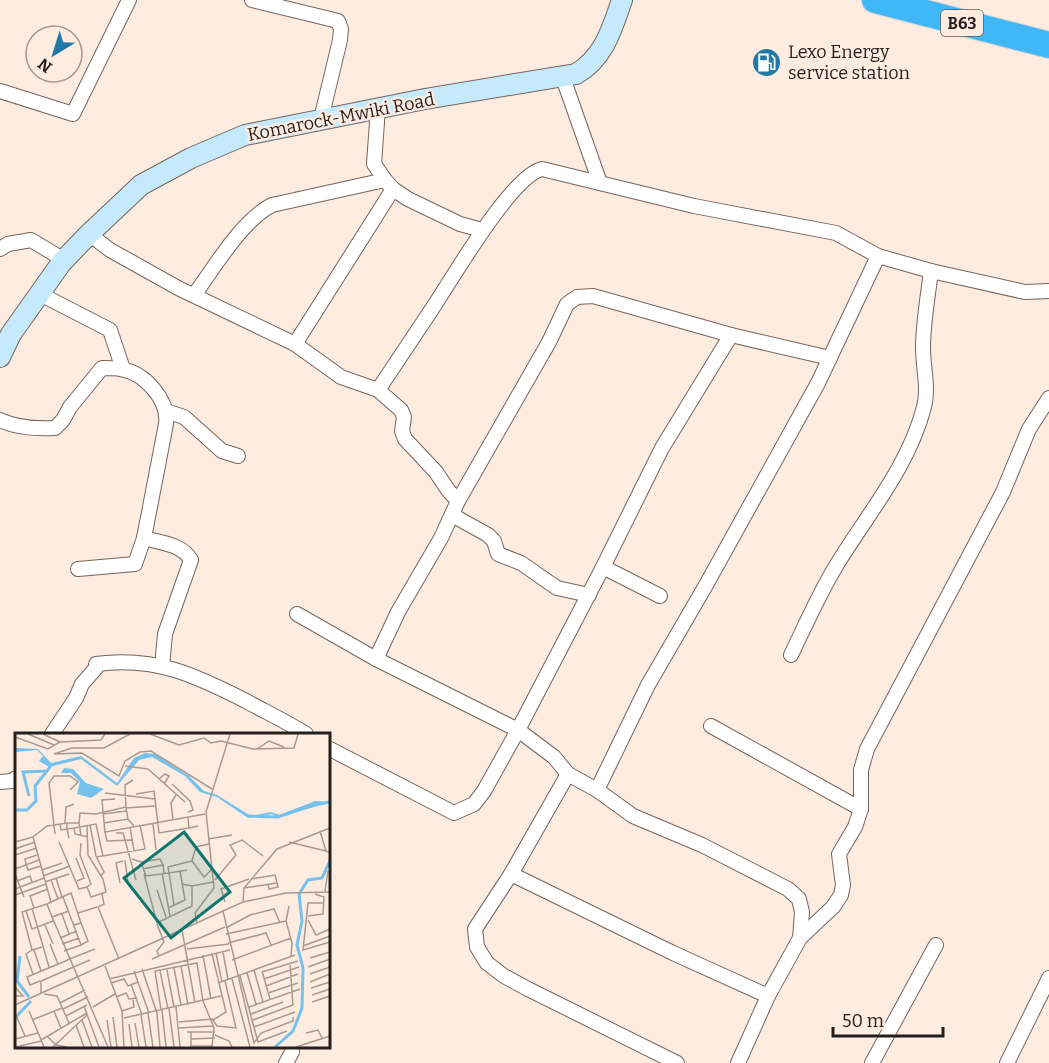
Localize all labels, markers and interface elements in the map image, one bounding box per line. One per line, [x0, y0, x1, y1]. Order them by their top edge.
road number: B63 [941, 10, 983, 36]
north arrow [24, 24, 84, 84]
place label: Lexo Energy service station [788, 41, 911, 84]
fuel station icon: Lexo Energy service station [751, 46, 783, 78]
text: N [34, 54, 56, 77]
street label: Komarock-Mwiki Road [246, 88, 437, 146]
inset map [15, 733, 330, 1048]
scale bar [833, 1000, 942, 1038]
text: 50 m [842, 1010, 884, 1032]

